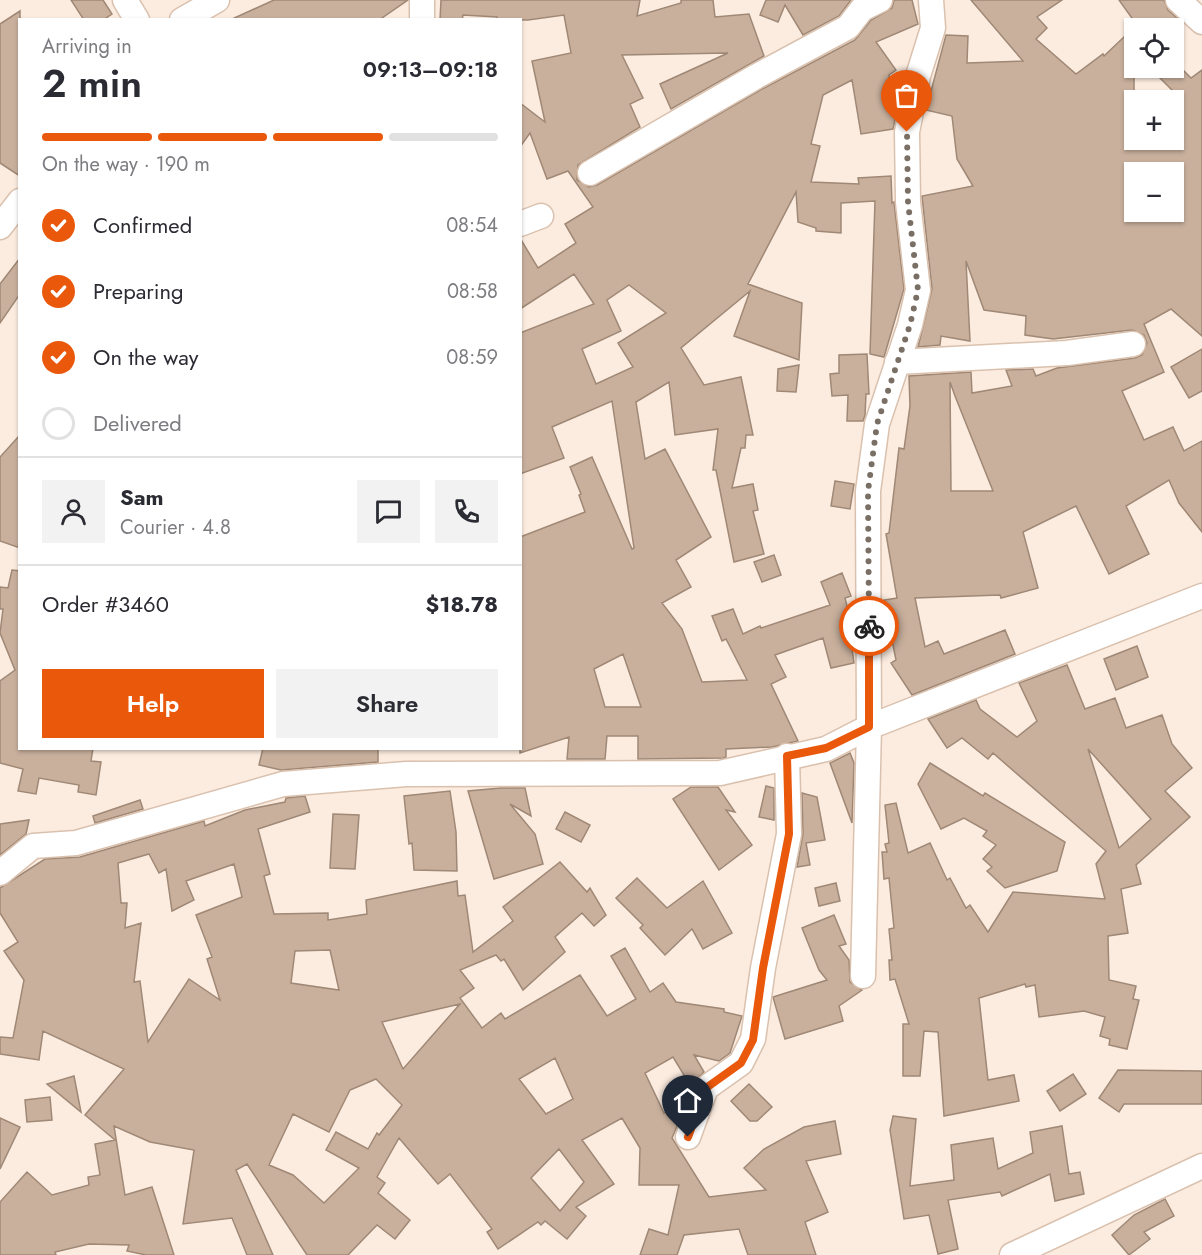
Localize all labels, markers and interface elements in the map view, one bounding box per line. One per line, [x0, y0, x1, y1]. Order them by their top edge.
map controls [1124, 18, 1184, 222]
button: locate [1124, 18, 1184, 78]
text: Arriving in [42, 32, 132, 61]
text: 09:13–09:18 [363, 53, 498, 85]
text: 2 min [42, 55, 142, 112]
pin [881, 70, 932, 132]
icon: bag [890, 79, 923, 112]
button: + [1124, 90, 1184, 150]
text: On the way · 190 m [42, 150, 210, 179]
button: − [1124, 162, 1184, 222]
icon: check [42, 209, 75, 242]
text: Confirmed [93, 209, 192, 241]
text: 08:54 [446, 211, 498, 240]
icon: check [42, 275, 75, 308]
text: Preparing [93, 275, 184, 307]
text: 08:58 [447, 277, 498, 306]
icon: check [42, 341, 75, 374]
text: On the way [93, 341, 198, 373]
text: 08:59 [446, 343, 498, 372]
text: Delivered [93, 407, 182, 439]
button: person [42, 480, 105, 543]
button: chat [357, 480, 420, 543]
button: phone [435, 480, 498, 543]
text: Sam [120, 481, 164, 513]
text: Courier · 4.8 [120, 513, 231, 542]
text: Order #3460 [42, 588, 169, 620]
text: $18.78 [426, 588, 498, 620]
courier [839, 596, 899, 656]
icon: bike [853, 610, 886, 643]
button: Help [42, 669, 264, 738]
button: Share [276, 669, 498, 738]
pin [662, 1075, 713, 1137]
icon: home [671, 1084, 704, 1117]

